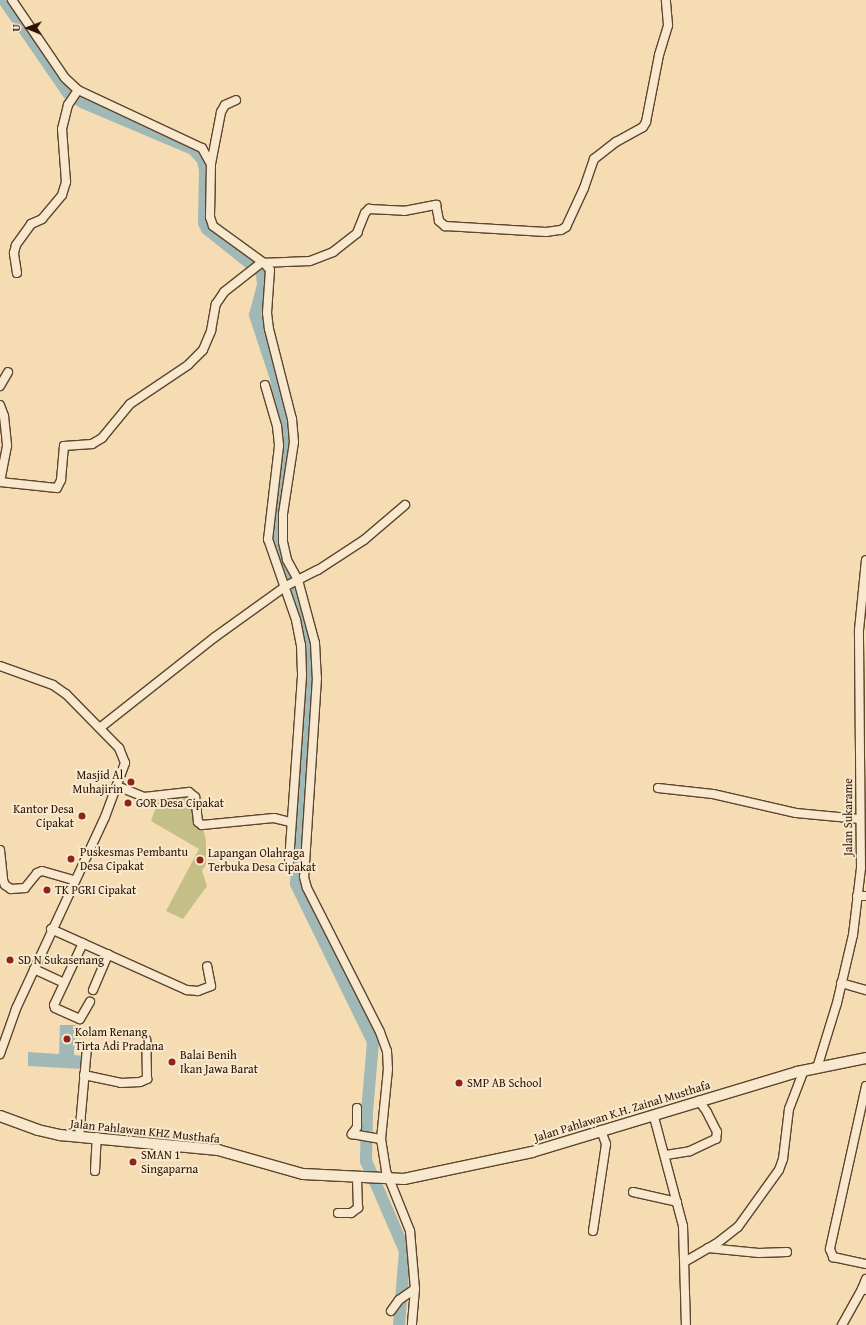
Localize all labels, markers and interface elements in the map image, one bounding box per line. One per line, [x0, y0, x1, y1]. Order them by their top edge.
north arrow [8, 8, 48, 48]
text: U [8, 24, 24, 32]
place label: Masjid Al Muhajirin [73, 768, 123, 796]
marker: Masjid Al Muhajirin [126, 777, 136, 787]
street label: Jalan Sukarame [841, 778, 855, 856]
place label: GOR Desa Cipakat [136, 796, 224, 810]
marker: GOR Desa Cipakat [123, 798, 133, 808]
place label: Kantor Desa Cipakat [13, 802, 74, 830]
marker: Kantor Desa Cipakat [77, 811, 87, 821]
place label: Puskesmas Pembantu Desa Cipakat [80, 845, 188, 873]
place label: Lapangan Olahraga Terbuka Desa Cipakat [208, 846, 316, 874]
marker: Puskesmas Pembantu Desa Cipakat [65, 853, 77, 865]
marker: Lapangan Olahraga Terbuka Desa Cipakat [195, 855, 205, 865]
place label: TK PGRI Cipakat [55, 883, 136, 897]
marker: TK PGRI Cipakat [42, 885, 52, 895]
place label: SD N Sukasenang [18, 953, 104, 967]
marker: SD N Sukasenang [5, 955, 15, 965]
place label: Kolam Renang Tirta Adi Pradana [75, 1025, 164, 1053]
marker: Kolam Renang Tirta Adi Pradana [62, 1034, 72, 1044]
place label: Balai Benih Ikan Jawa Barat [180, 1048, 258, 1076]
marker: Balai Benih Ikan Jawa Barat [167, 1057, 177, 1067]
place label: SMP AB School [467, 1076, 542, 1090]
street label: Jalan Pahlawan K.H. Zainal Musthafa [532, 1077, 712, 1145]
marker: SMP AB School [454, 1078, 464, 1088]
street label: Jalan Pahlawan KHZ Musthafa [70, 1116, 220, 1146]
place label: SMAN 1 Singaparna [141, 1148, 198, 1176]
marker: SMAN 1 Singaparna [128, 1157, 138, 1167]

